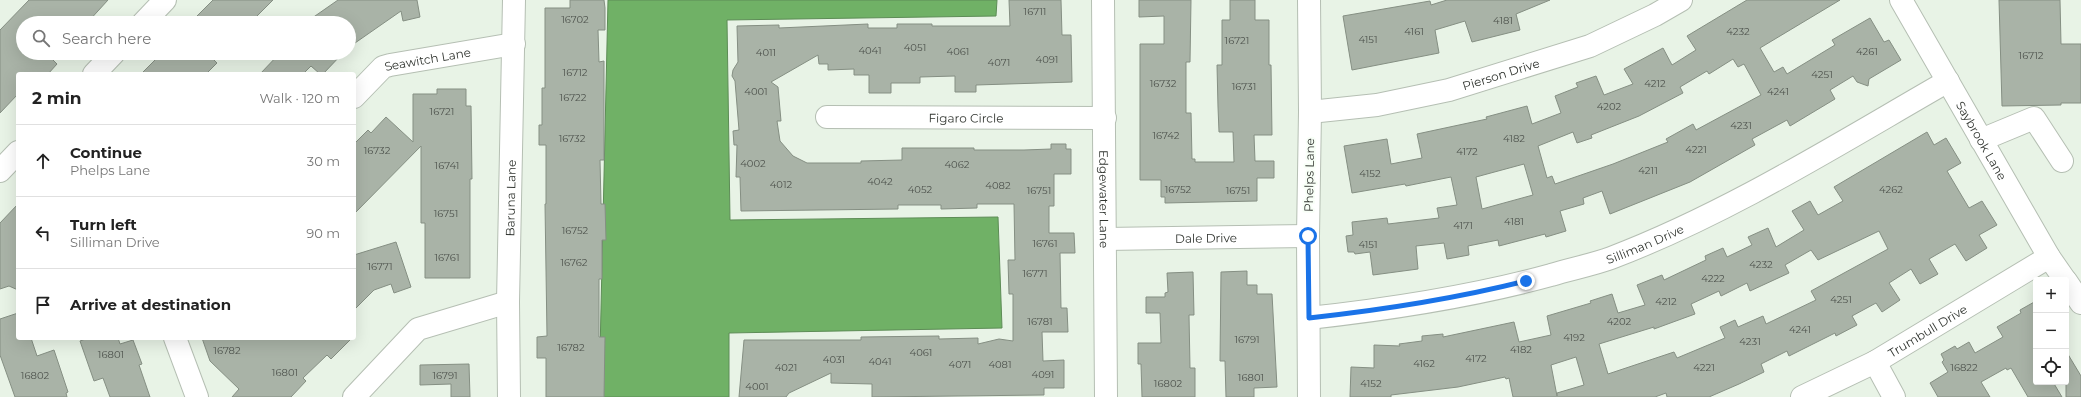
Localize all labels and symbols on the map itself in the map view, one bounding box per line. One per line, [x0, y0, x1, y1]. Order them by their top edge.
house number: 16711 [1024, 5, 1046, 18]
house number: 16702 [561, 13, 589, 26]
house number: 4181 [1493, 14, 1513, 27]
house number: 4161 [1404, 25, 1424, 38]
house number: 4232 [1726, 25, 1750, 38]
house number: 4151 [1358, 33, 1378, 46]
house number: 16721 [1225, 34, 1249, 47]
house number: 4051 [904, 41, 926, 54]
street label: Seawitch Lane [383, 44, 472, 74]
house number: 4041 [858, 44, 882, 57]
house number: 4061 [947, 45, 969, 58]
house number: 4261 [1856, 45, 1878, 58]
house number: 4011 [756, 46, 776, 59]
house number: 16712 [2019, 49, 2044, 62]
house number: 4091 [1036, 53, 1058, 66]
street label: Pierson Drive [1460, 55, 1541, 93]
house number: 4071 [988, 56, 1010, 69]
house number: 16712 [563, 66, 588, 79]
house number: 4251 [1811, 68, 1833, 81]
house number: 16732 [1150, 77, 1177, 90]
house number: 4212 [1644, 77, 1666, 90]
house number: 16731 [1232, 80, 1256, 93]
house number: 4001 [744, 85, 768, 98]
house number: 4241 [1767, 85, 1789, 98]
house number: 16722 [560, 91, 587, 104]
street label: Saybrook Lane [1953, 98, 2010, 182]
house number: 4202 [1597, 100, 1622, 113]
house number: 16721 [430, 105, 454, 118]
street label: Figaro Circle [928, 110, 1004, 125]
house number: 4231 [1730, 119, 1752, 132]
house number: 16742 [1152, 129, 1180, 142]
house number: 16732 [559, 132, 586, 145]
house number: 4182 [1503, 132, 1525, 145]
street label: Phelps Lane [1301, 138, 1317, 212]
house number: 4221 [1685, 143, 1707, 156]
house number: 16732 [364, 144, 391, 157]
house number: 4172 [1456, 145, 1478, 158]
street label: Edgewater Lane [1097, 150, 1112, 248]
house number: 4002 [740, 157, 766, 170]
house number: 4062 [945, 158, 970, 171]
house number: 16741 [435, 159, 459, 172]
street label: Baruna Lane [502, 159, 518, 237]
house number: 4211 [1638, 164, 1658, 177]
house number: 4152 [1359, 167, 1381, 180]
house number: 4042 [867, 175, 893, 188]
house number: 4012 [770, 178, 793, 191]
house number: 4082 [985, 179, 1011, 192]
house number: 4052 [908, 183, 933, 196]
house number: 16752 [1165, 183, 1192, 196]
house number: 4262 [1879, 183, 1903, 196]
house number: 16751 [1027, 184, 1051, 197]
house number: 16751 [1226, 184, 1250, 197]
house number: 16751 [434, 207, 458, 220]
house number: 4181 [1504, 215, 1524, 228]
house number: 4171 [1453, 219, 1473, 232]
street label: Silliman Drive [1604, 221, 1686, 267]
house number: 16752 [562, 224, 589, 237]
route start [1299, 227, 1317, 245]
street label: Dale Drive [1175, 230, 1237, 245]
house number: 16761 [1032, 237, 1058, 250]
house number: 4151 [1358, 238, 1378, 251]
house number: 16761 [434, 251, 460, 264]
house number: 16762 [560, 256, 588, 269]
house number: 4232 [1749, 258, 1773, 271]
house number: 16771 [367, 260, 393, 273]
house number: 16771 [1022, 267, 1048, 280]
route end [1517, 272, 1535, 290]
house number: 4222 [1701, 272, 1725, 285]
house number: 4251 [1830, 293, 1852, 306]
house number: 4212 [1655, 295, 1677, 308]
street label: Trumbull Drive [1885, 301, 1970, 360]
house number: 16781 [1027, 315, 1053, 328]
house number: 4202 [1607, 315, 1632, 328]
house number: 4241 [1789, 323, 1811, 336]
house number: 4192 [1563, 331, 1585, 344]
house number: 16791 [1234, 333, 1260, 346]
house number: 4231 [1739, 335, 1761, 348]
house number: 16782 [557, 341, 585, 354]
house number: 4182 [1510, 343, 1532, 356]
house number: 16782 [213, 344, 241, 357]
house number: 4061 [910, 346, 932, 359]
house number: 16801 [98, 348, 124, 361]
house number: 4172 [1465, 352, 1487, 365]
house number: 4031 [823, 353, 845, 366]
house number: 4041 [868, 355, 892, 368]
house number: 4162 [1413, 357, 1435, 370]
house number: 4071 [949, 358, 971, 371]
house number: 4081 [988, 358, 1012, 371]
house number: 4021 [775, 361, 797, 374]
house number: 4221 [1693, 361, 1715, 374]
house number: 16822 [1950, 361, 1978, 374]
house number: 16801 [272, 366, 298, 379]
house number: 4091 [1032, 368, 1054, 381]
house number: 16802 [21, 369, 50, 382]
house number: 16791 [432, 369, 458, 382]
house number: 16801 [1238, 371, 1264, 384]
house number: 16802 [1154, 377, 1183, 390]
house number: 4152 [1360, 377, 1382, 390]
house number: 4001 [745, 380, 769, 393]

